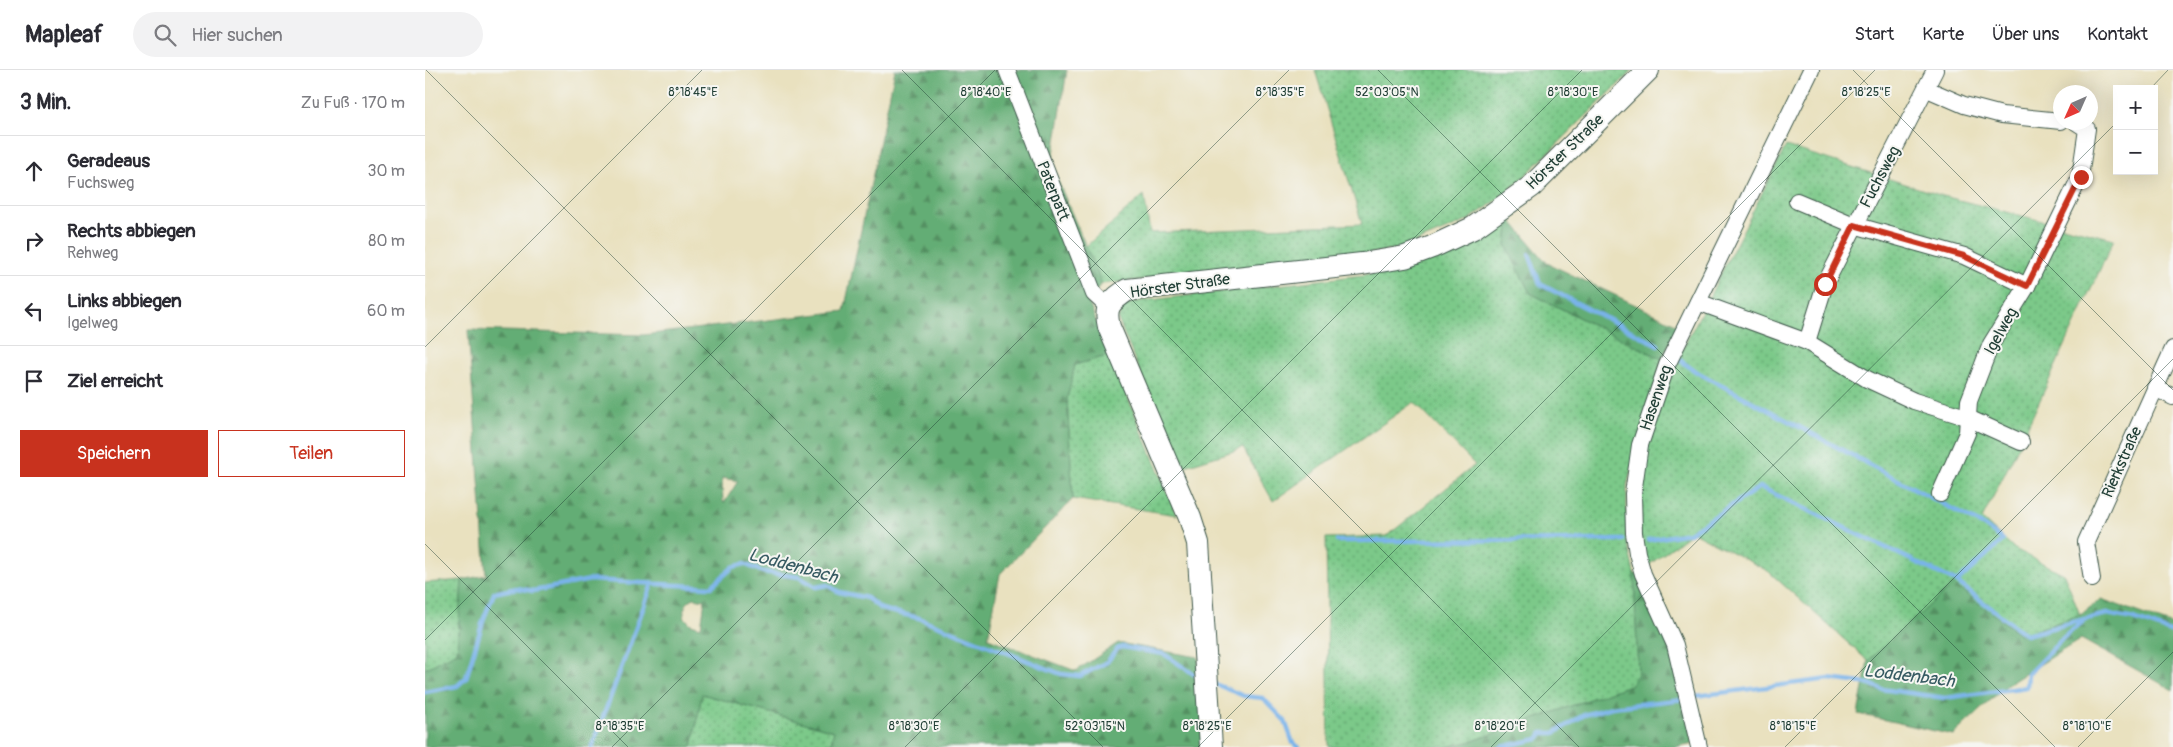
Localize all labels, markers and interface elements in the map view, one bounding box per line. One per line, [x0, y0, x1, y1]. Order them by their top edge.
search box [133, 12, 483, 57]
text: Mapleaf [25, 20, 103, 49]
icon: search [151, 21, 179, 49]
text: Hier suchen [191, 23, 283, 47]
text: Start [1854, 23, 1894, 46]
text: Karte [1922, 23, 1964, 46]
text: Über uns [1992, 23, 2059, 46]
text: Kontakt [2087, 23, 2148, 46]
text: 8°18'45"E [669, 85, 718, 100]
text: 8°18'40"E [961, 85, 1011, 100]
text: 8°18'35"E [1256, 85, 1304, 100]
text: 52°03'05"N [1355, 85, 1419, 100]
text: 8°18'30"E [1548, 85, 1598, 100]
text: 8°18'25"E [1842, 85, 1890, 100]
north arrow [2053, 85, 2098, 130]
map controls [2113, 85, 2158, 175]
button: + [2113, 85, 2158, 130]
text: 3 Min. [20, 89, 71, 116]
text: Zu Fuß · 170 m [301, 93, 405, 113]
street label: Hörster Straße [1522, 110, 1608, 194]
button: − [2113, 130, 2158, 175]
street label: Fuchsweg [1855, 143, 1905, 211]
text: Geradeaus [67, 149, 150, 173]
icon: ahead [20, 157, 48, 185]
street label: Paterpatt [1032, 158, 1074, 224]
text: 30 m [367, 161, 405, 181]
route end [2070, 166, 2093, 189]
text: Fuchsweg [67, 173, 134, 193]
text: Rechts abbiegen [67, 219, 196, 243]
icon: right [20, 227, 48, 255]
text: 80 m [368, 231, 405, 251]
text: Rehweg [67, 243, 118, 263]
street label: Hörster Straße [1129, 269, 1231, 303]
route start [1814, 273, 1837, 296]
text: Links abbiegen [67, 289, 182, 313]
icon: left [20, 297, 48, 325]
text: 60 m [367, 301, 405, 321]
street label: Igelweg [1980, 304, 2022, 358]
text: Igelweg [67, 313, 118, 333]
street label: Hasenweg [1635, 363, 1677, 433]
icon: arrive [20, 367, 48, 395]
text: Ziel erreicht [67, 369, 163, 393]
street label: Rierkstraße [2097, 423, 2147, 501]
button: Speichern [20, 430, 208, 477]
button: Teilen [218, 430, 405, 477]
water label: Loddenbach [746, 543, 842, 589]
water label: Loddenbach [1862, 659, 1957, 693]
text: 8°18'35"E [596, 719, 644, 734]
text: 8°18'30"E [889, 719, 939, 734]
text: 52°03'15"N [1065, 719, 1125, 734]
text: 8°18'25"E [1183, 719, 1231, 734]
text: 8°18'20"E [1475, 719, 1525, 734]
text: 8°18'15"E [1770, 719, 1816, 734]
text: 8°18'10"E [2063, 719, 2111, 734]

